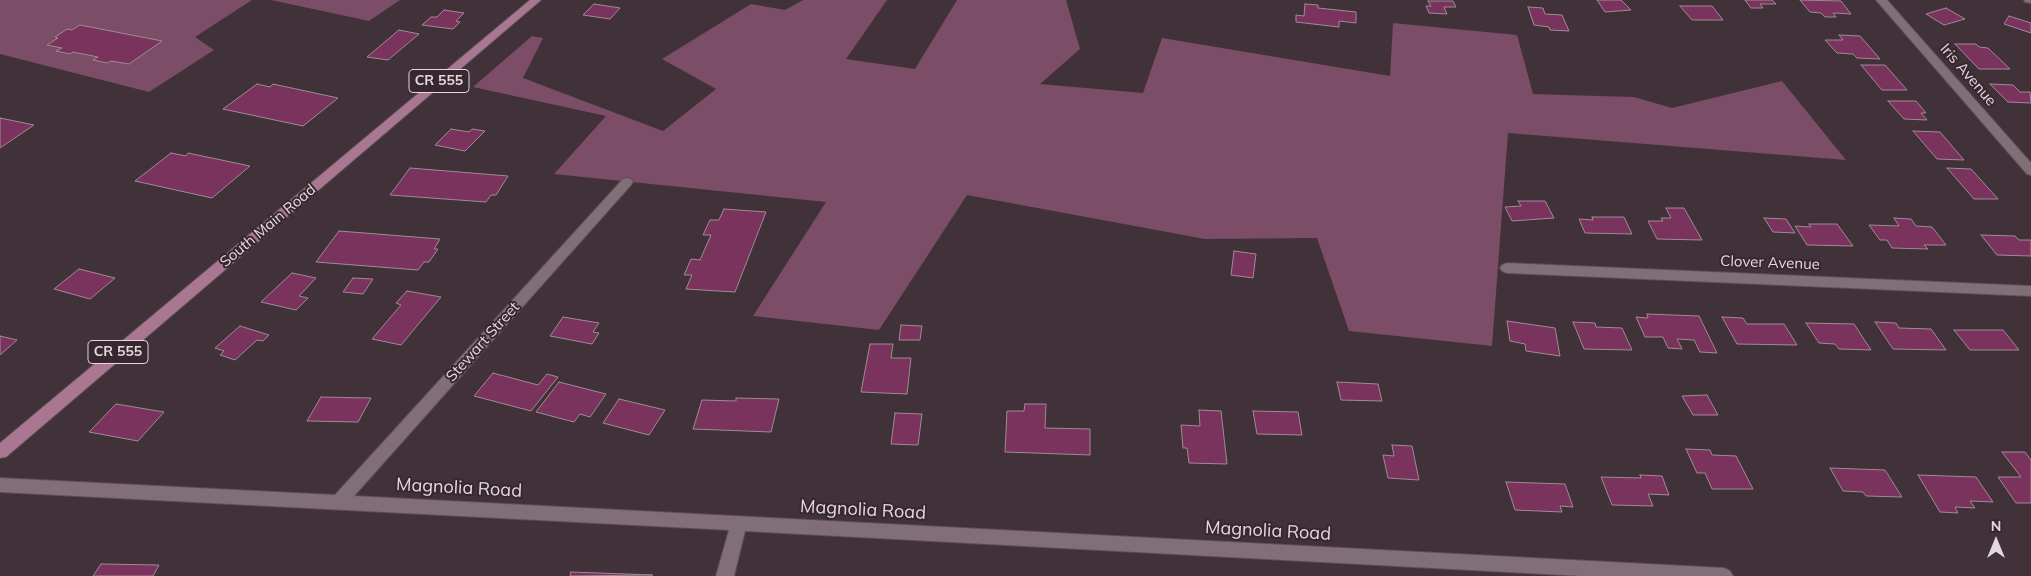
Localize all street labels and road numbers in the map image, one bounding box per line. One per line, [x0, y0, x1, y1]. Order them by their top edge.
street label: Iris Avenue [1936, 40, 2000, 110]
road number: CR 555 [409, 70, 469, 92]
street label: South Main Road [216, 181, 320, 271]
street label: Clover Avenue [1720, 252, 1820, 274]
street label: Stewart Street [443, 298, 523, 386]
road number: CR 555 [88, 341, 148, 364]
street label: Magnolia Road [395, 474, 523, 502]
street label: Magnolia Road [799, 496, 927, 524]
street label: Magnolia Road [1204, 517, 1332, 545]

